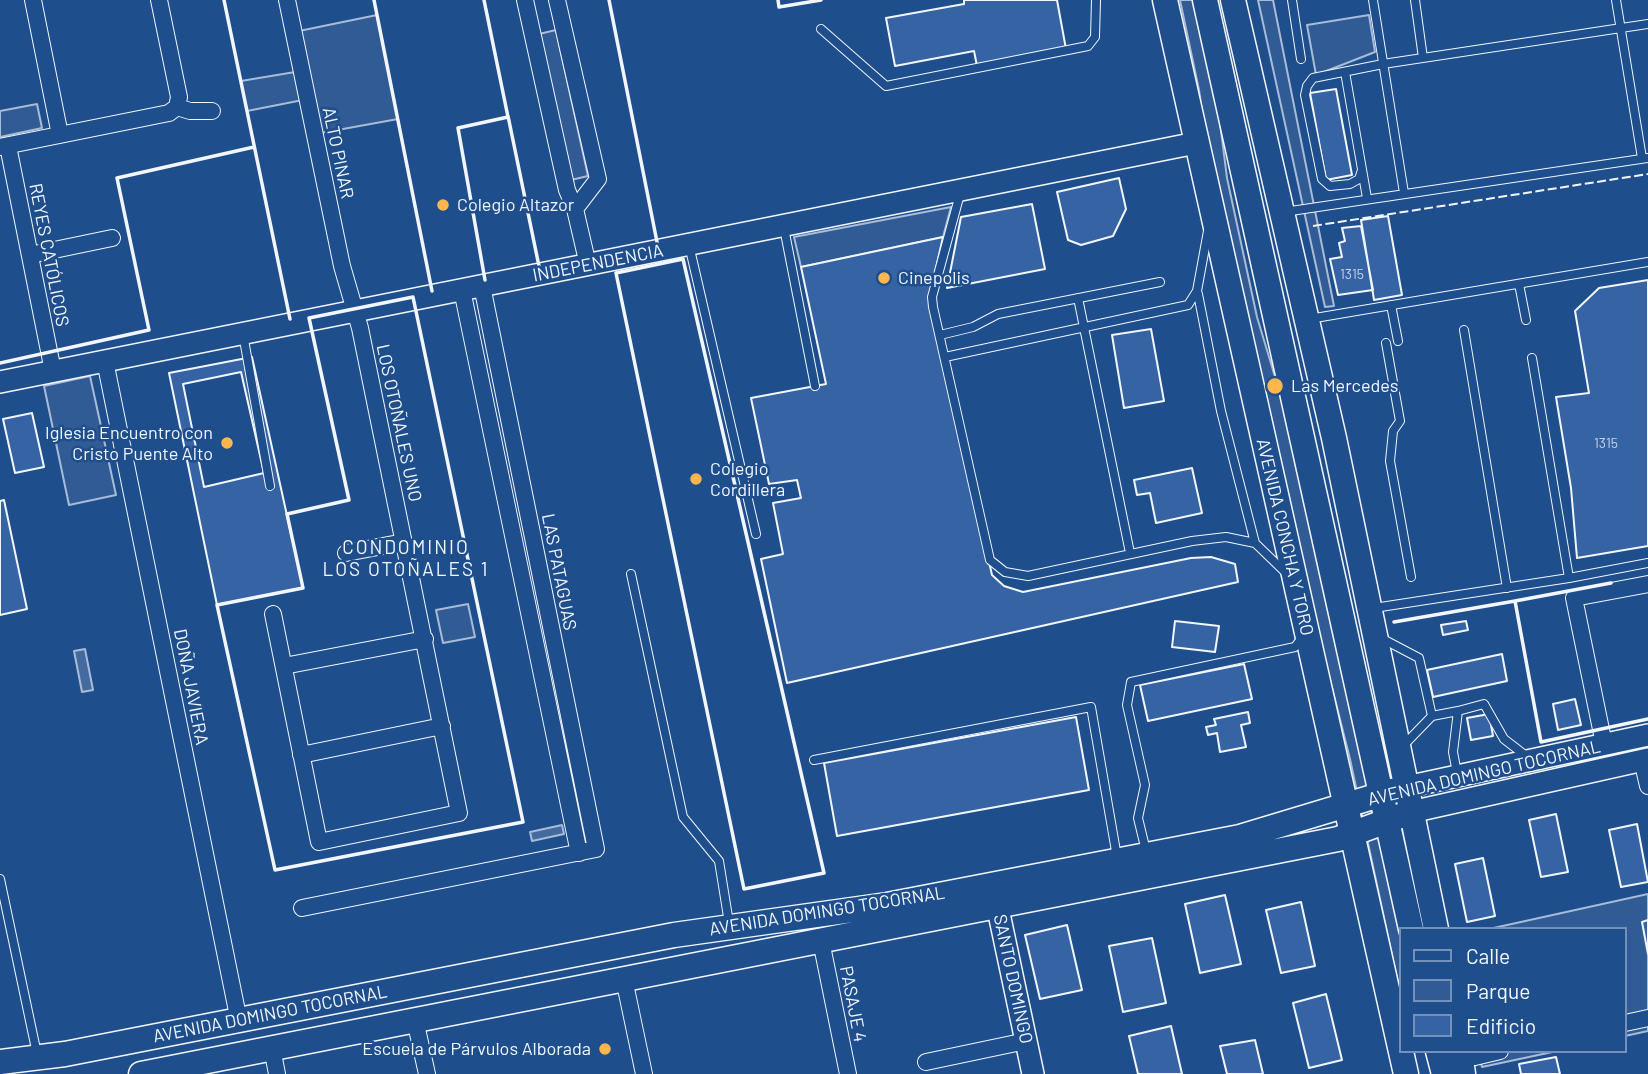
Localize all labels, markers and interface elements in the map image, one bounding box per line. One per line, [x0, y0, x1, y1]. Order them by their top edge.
street label: ALTO PINAR [318, 105, 358, 201]
street label: REYES CATÓLICOS [25, 181, 73, 329]
place label: Colegio Altazor [457, 194, 574, 216]
marker: Colegio Altazor [435, 197, 451, 213]
street label: INDEPENDENCIA [531, 240, 665, 286]
house number: 1315 [1340, 266, 1364, 282]
place label: Cinepolis [898, 267, 970, 289]
marker: Cinepolis [876, 270, 892, 286]
street label: LOS OTOÑALES UNO [372, 342, 426, 504]
place label: Las Mercedes [1291, 375, 1398, 397]
marker: Las Mercedes [1265, 376, 1285, 396]
place label: Iglesia Encuentro con Cristo Puente Alto [45, 422, 213, 464]
marker: Iglesia Encuentro con Cristo Puente Alto [219, 435, 235, 451]
house number: 1315 [1594, 435, 1618, 451]
street label: AVENIDA CONCHA Y TORO [1252, 436, 1318, 638]
place label: Colegio Cordillera [710, 458, 785, 500]
marker: Colegio Cordillera [688, 471, 704, 487]
street label: LAS PATAGUAS [537, 512, 581, 632]
district label: CONDOMINIO LOS OTOÑALES 1 [324, 537, 488, 581]
street label: DOÑA JAVIERA [169, 627, 213, 747]
street label: AVENIDA DOMINGO TOCORNAL [1366, 736, 1602, 810]
street label: AVENIDA DOMINGO TOCORNAL [708, 882, 946, 940]
street label: SANTO DOMINGO [989, 912, 1037, 1046]
legend [1400, 927, 1627, 1053]
text: Calle [1466, 943, 1510, 968]
street label: PASAJE 4 [835, 964, 871, 1044]
text: Parque [1466, 978, 1531, 1003]
street label: AVENIDA DOMINGO TOCORNAL [151, 981, 389, 1047]
text: Edificio [1466, 1013, 1536, 1038]
place label: Escuela de Párvulos Alborada [362, 1038, 591, 1060]
marker: Escuela de Párvulos Alborada [597, 1041, 613, 1057]

